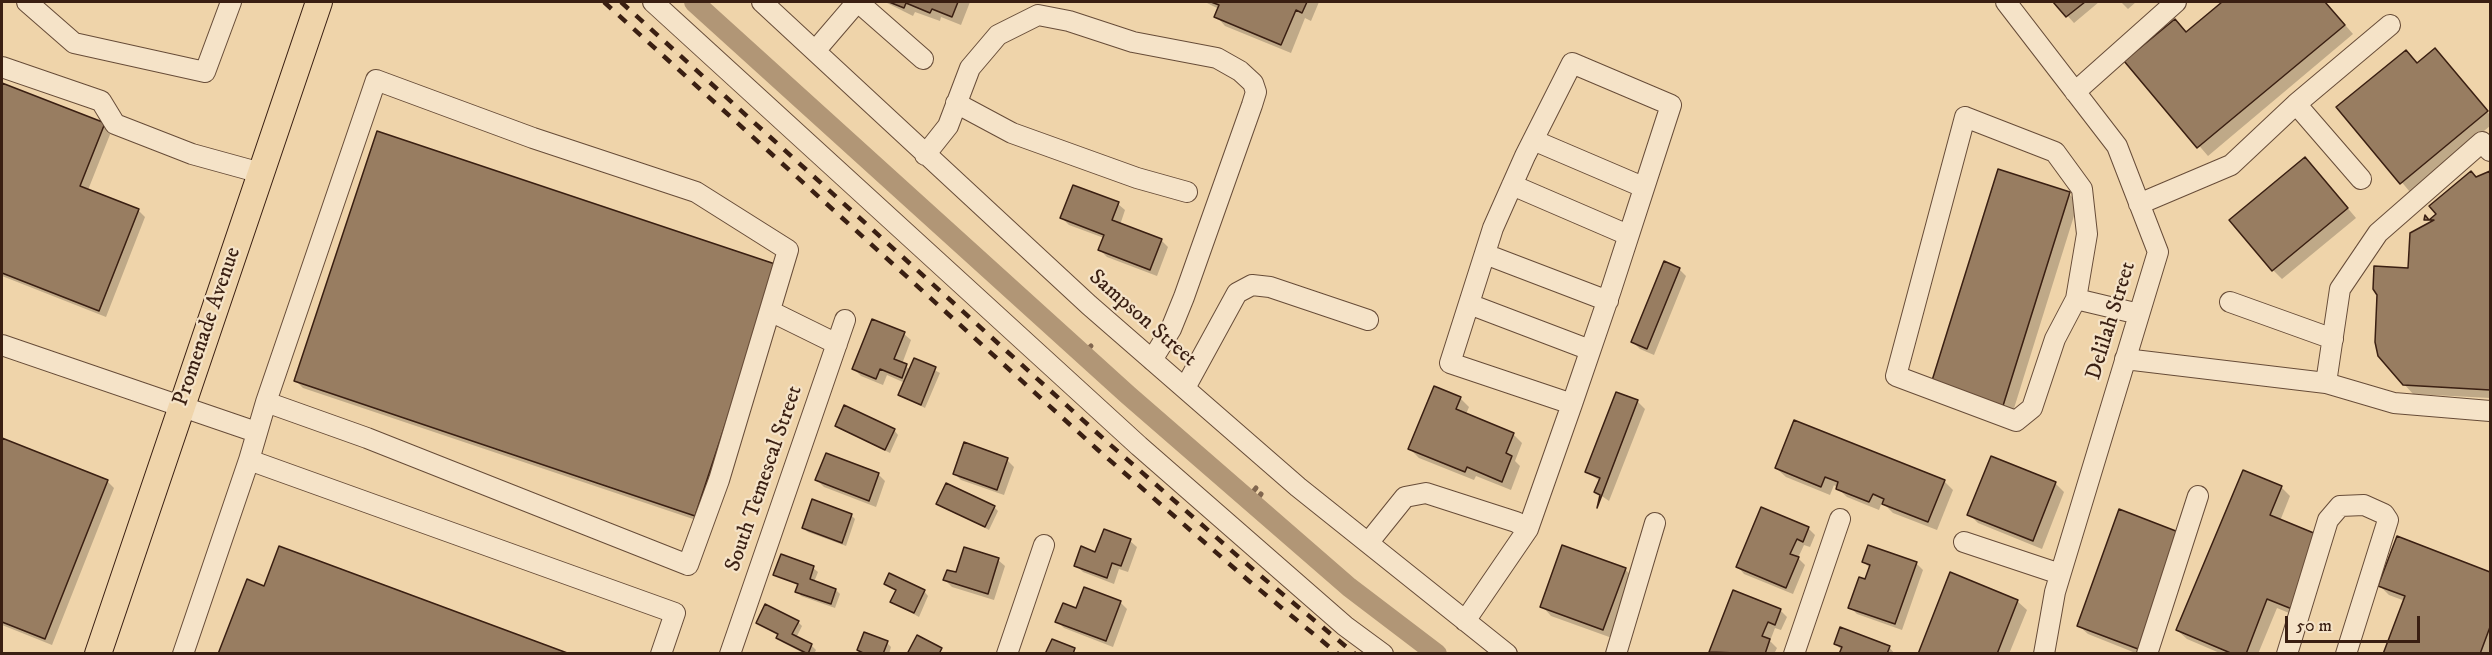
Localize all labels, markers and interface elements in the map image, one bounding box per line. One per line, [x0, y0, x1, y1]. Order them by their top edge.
street label: Promenade Avenue [168, 244, 248, 410]
street label: Delilah Street [2082, 259, 2142, 383]
street label: Sampson Street [1082, 265, 1202, 373]
street label: South Temescal Street [721, 383, 809, 575]
scale bar [2288, 604, 2423, 642]
text: 50 m [2296, 615, 2332, 637]

